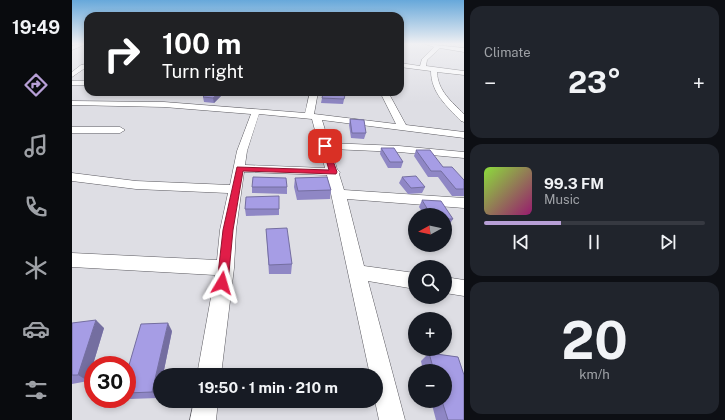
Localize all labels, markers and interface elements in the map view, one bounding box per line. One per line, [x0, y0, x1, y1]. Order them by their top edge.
text: 19:49 [12, 17, 60, 38]
text: 100 m [162, 27, 241, 60]
icon: right [96, 28, 148, 80]
text: Climate [484, 45, 531, 60]
text: Turn right [162, 61, 244, 82]
text: 23° [568, 64, 621, 100]
text: − [484, 70, 496, 96]
text: + [693, 70, 705, 96]
icon: directions [22, 71, 50, 99]
pin [308, 129, 342, 163]
icon: music [22, 132, 50, 160]
icon: arrive [314, 135, 336, 157]
text: 99.3 FM [544, 175, 604, 192]
text: Music [544, 192, 580, 207]
icon: phone [22, 193, 50, 221]
north arrow [408, 208, 452, 252]
map controls [408, 208, 452, 408]
icon: previous [510, 231, 532, 253]
icon: pause [583, 231, 605, 253]
icon: next [657, 231, 679, 253]
icon: climate [22, 254, 50, 282]
button: search [408, 260, 452, 304]
position arrow [201, 262, 243, 304]
text: 20 [561, 310, 628, 371]
button: + [408, 312, 452, 356]
icon: car [22, 315, 50, 343]
speed limit sign: 30 [84, 356, 136, 408]
button: − [408, 364, 452, 408]
text: km/h [579, 367, 610, 382]
icon: filters [22, 376, 50, 404]
text: 19:50 · 1 min · 210 m [198, 379, 338, 396]

